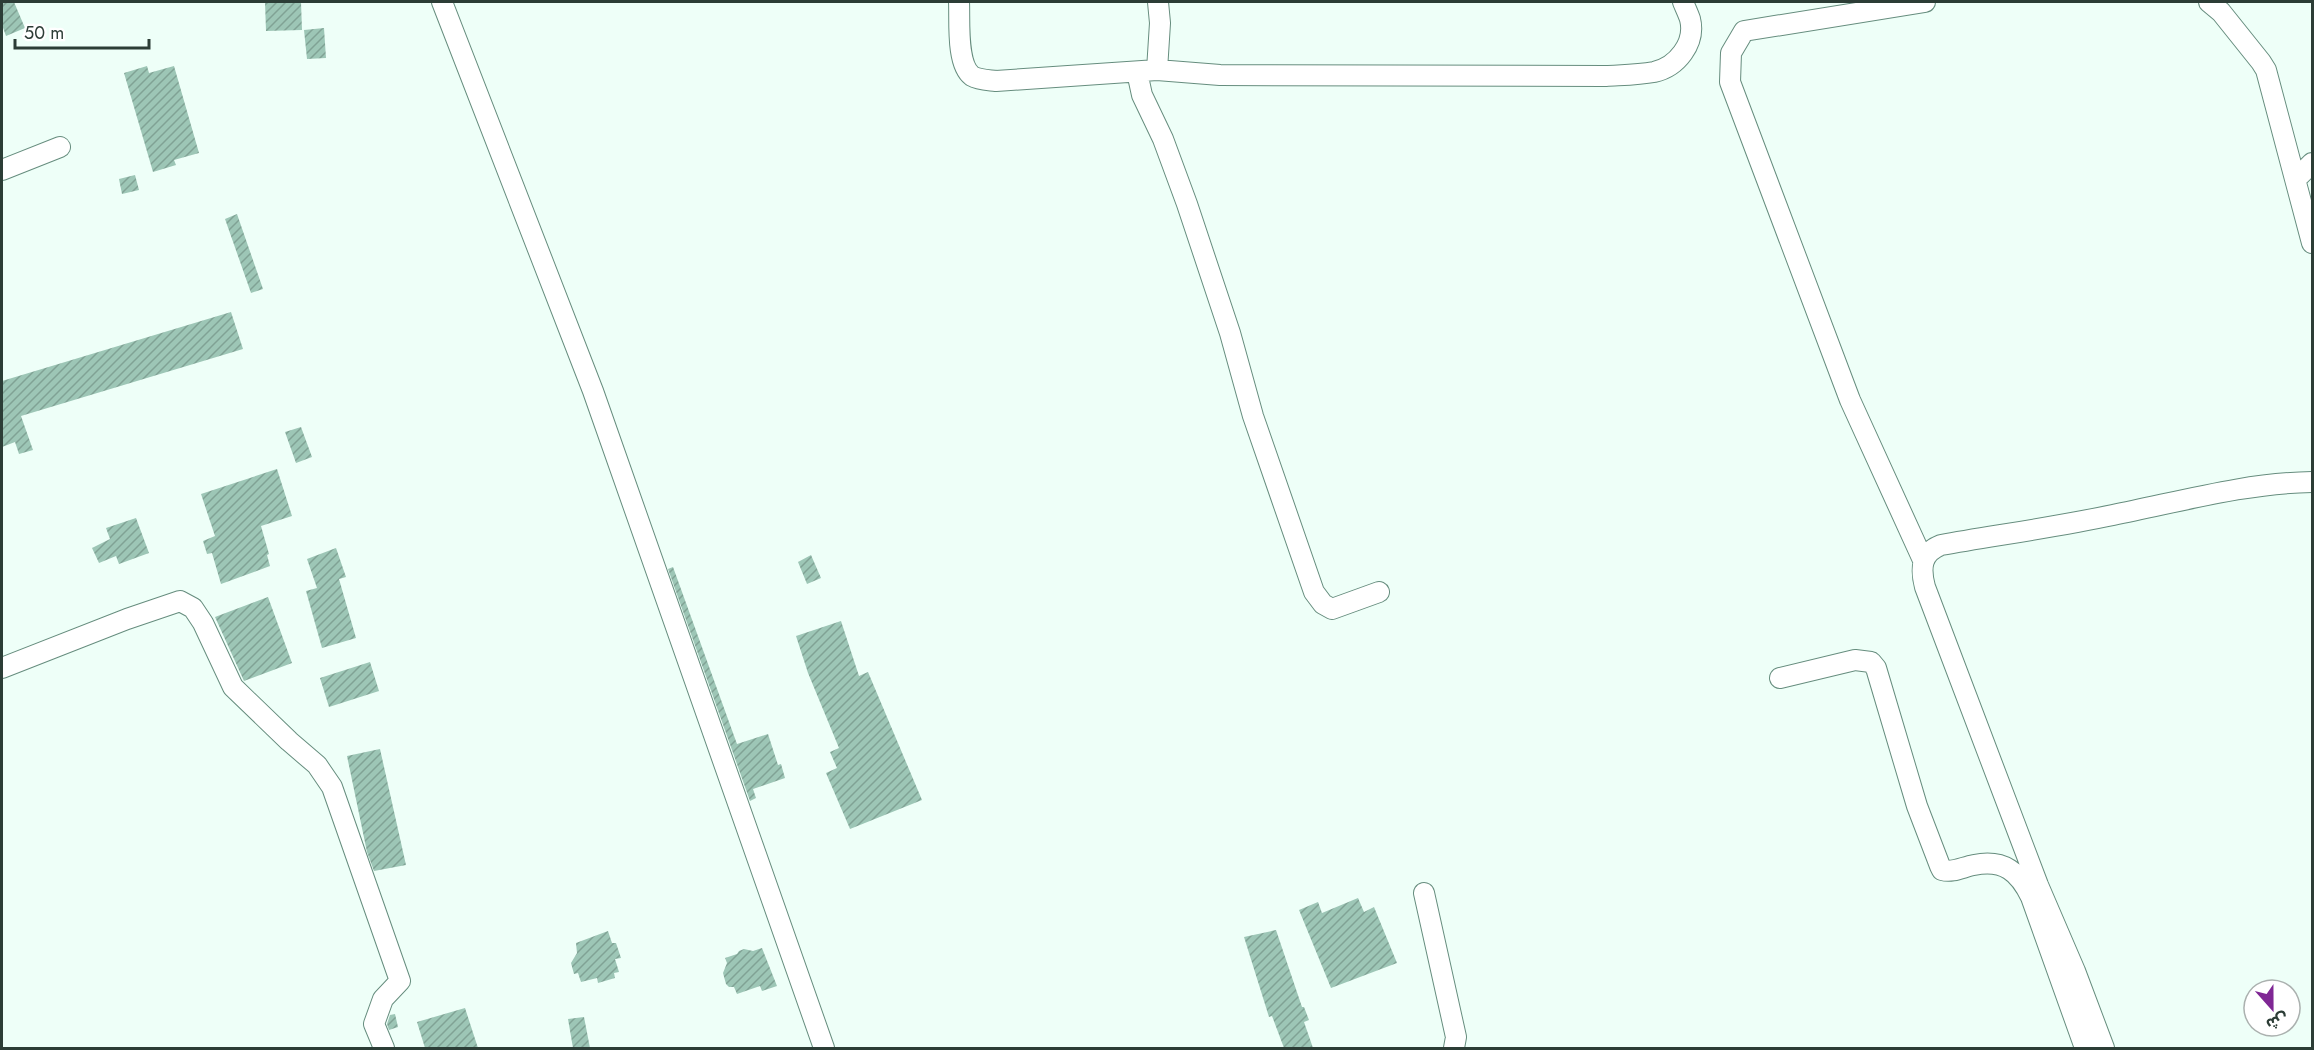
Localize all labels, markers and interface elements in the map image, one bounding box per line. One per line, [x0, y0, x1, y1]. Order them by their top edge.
scale bar [15, 12, 148, 50]
text: 50 m [24, 20, 64, 46]
north arrow [2242, 978, 2302, 1038]
text: ش [2263, 1007, 2292, 1036]

